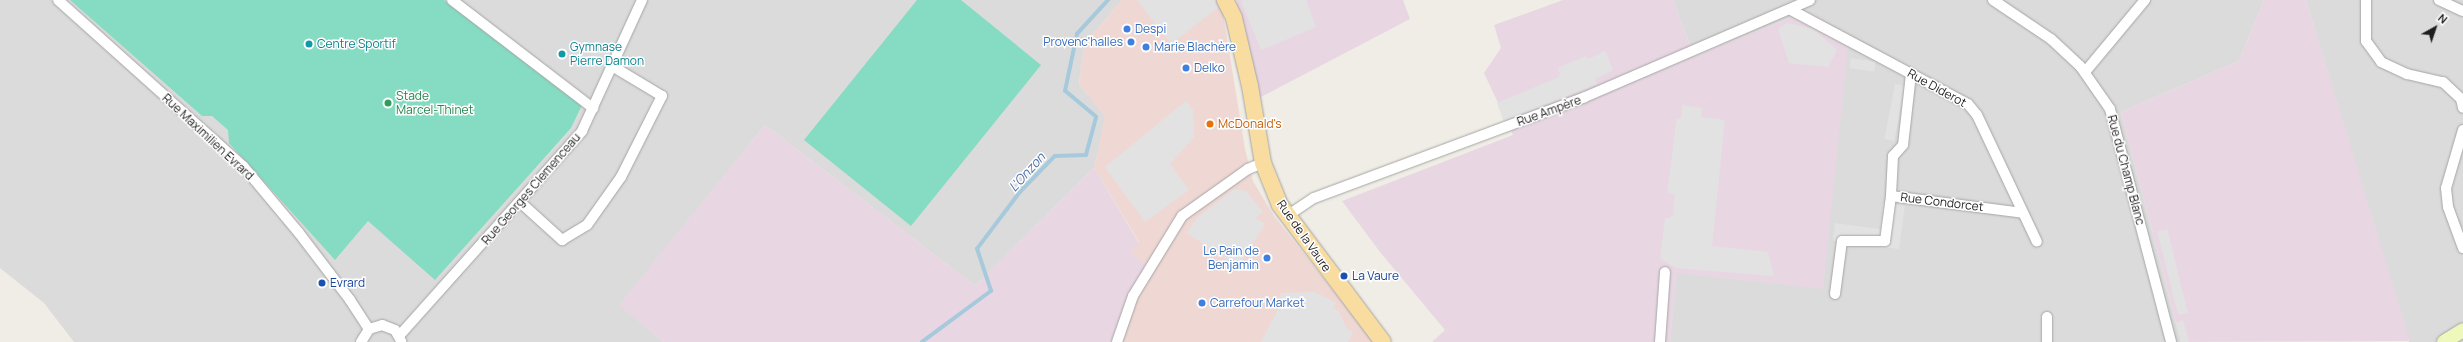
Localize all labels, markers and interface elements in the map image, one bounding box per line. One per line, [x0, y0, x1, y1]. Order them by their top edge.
north arrow [2415, 8, 2455, 48]
text: N [2435, 10, 2451, 27]
place label: Despi [1135, 22, 1166, 36]
marker: Despi [1122, 24, 1132, 34]
place label: Provenc'halles [1043, 35, 1123, 49]
place label: Centre Sportif [317, 37, 396, 51]
marker: Provenc'halles [1126, 37, 1136, 47]
marker: Centre Sportif [304, 39, 314, 49]
place label: Gymnase Pierre Damon [570, 40, 644, 68]
place label: Marie Blachère [1154, 40, 1236, 54]
marker: Marie Blachère [1141, 42, 1151, 52]
marker: Gymnase Pierre Damon [557, 49, 567, 59]
place label: Delko [1194, 61, 1225, 75]
marker: Delko [1181, 63, 1191, 73]
street label: Rue Diderot [1905, 66, 1969, 110]
place label: Stade Marcel-Thinet [396, 89, 473, 117]
street label: Rue Maximilien Evrard [159, 91, 257, 183]
street label: Rue Ampère [1515, 93, 1583, 129]
marker: Stade Marcel-Thinet [383, 98, 393, 108]
street label: Rue du Champ Blanc [2104, 113, 2148, 227]
place label: McDonald's [1218, 117, 1281, 131]
marker: McDonald's [1205, 119, 1215, 129]
street label: Rue Georges Clemenceau [479, 130, 583, 248]
water label: L'Onzon [1006, 149, 1048, 195]
street label: Rue Condorcet [1900, 190, 1984, 214]
street label: Rue de la Vaure [1274, 197, 1334, 275]
place label: Le Pain de Benjamin [1203, 244, 1259, 272]
marker: Le Pain de Benjamin [1262, 253, 1272, 263]
place label: La Vaure [1352, 269, 1399, 283]
marker: La Vaure [1339, 271, 1349, 281]
place label: Evrard [330, 276, 365, 290]
marker: Evrard [317, 278, 327, 288]
place label: Carrefour Market [1210, 296, 1304, 310]
marker: Carrefour Market [1197, 298, 1207, 308]

